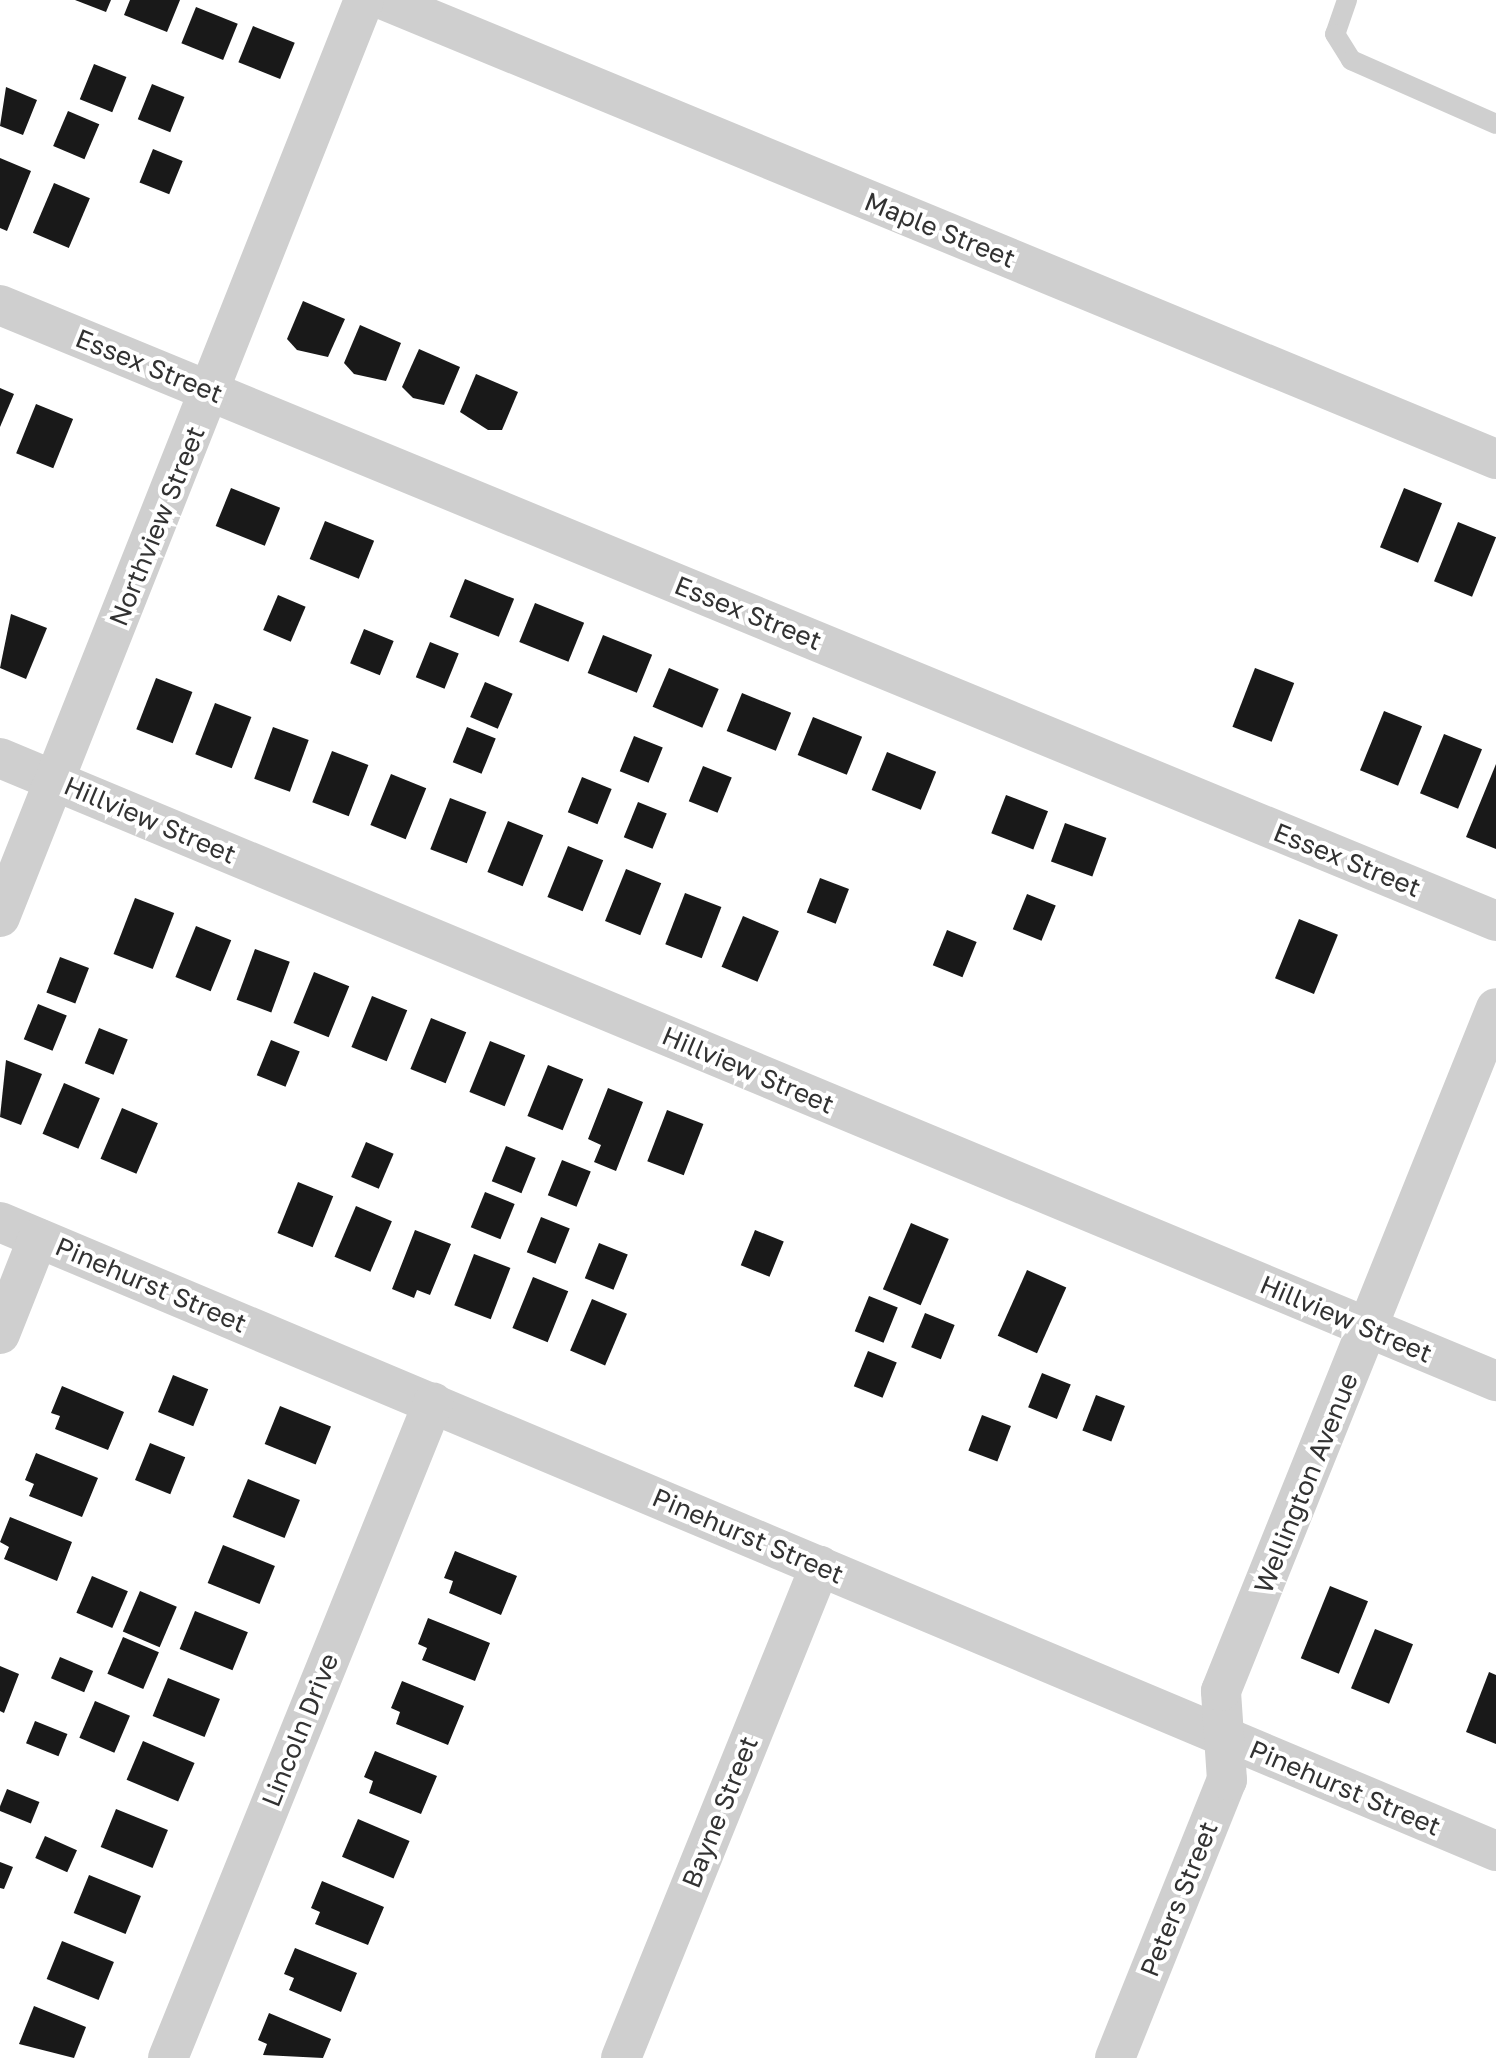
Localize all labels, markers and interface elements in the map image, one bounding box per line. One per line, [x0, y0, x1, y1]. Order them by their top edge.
street label: Maple Street [860, 186, 1020, 274]
street label: Essex Street [71, 322, 227, 410]
street label: Northview Street [103, 422, 211, 630]
street label: Essex Street [670, 569, 826, 657]
street label: Hillview Street [59, 770, 241, 870]
street label: Essex Street [1269, 816, 1425, 904]
street label: Hillview Street [657, 1020, 839, 1120]
street label: Pinehurst Street [51, 1231, 251, 1339]
street label: Hillview Street [1255, 1269, 1437, 1369]
street label: Wellington Avenue [1248, 1368, 1364, 1598]
street label: Pinehurst Street [648, 1482, 848, 1590]
street label: Lincoln Drive [255, 1649, 345, 1811]
street label: Bayne Street [675, 1732, 765, 1892]
street label: Pinehurst Street [1245, 1734, 1445, 1842]
street label: Peters Street [1134, 1817, 1224, 1981]

